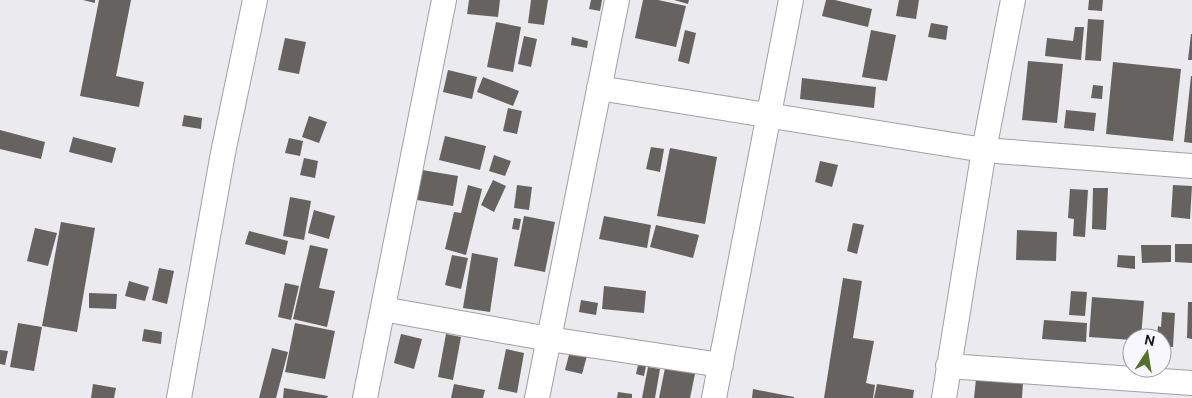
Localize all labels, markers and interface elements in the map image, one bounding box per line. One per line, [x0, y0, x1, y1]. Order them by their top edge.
north arrow [1122, 328, 1172, 378]
text: N [1143, 330, 1157, 350]

